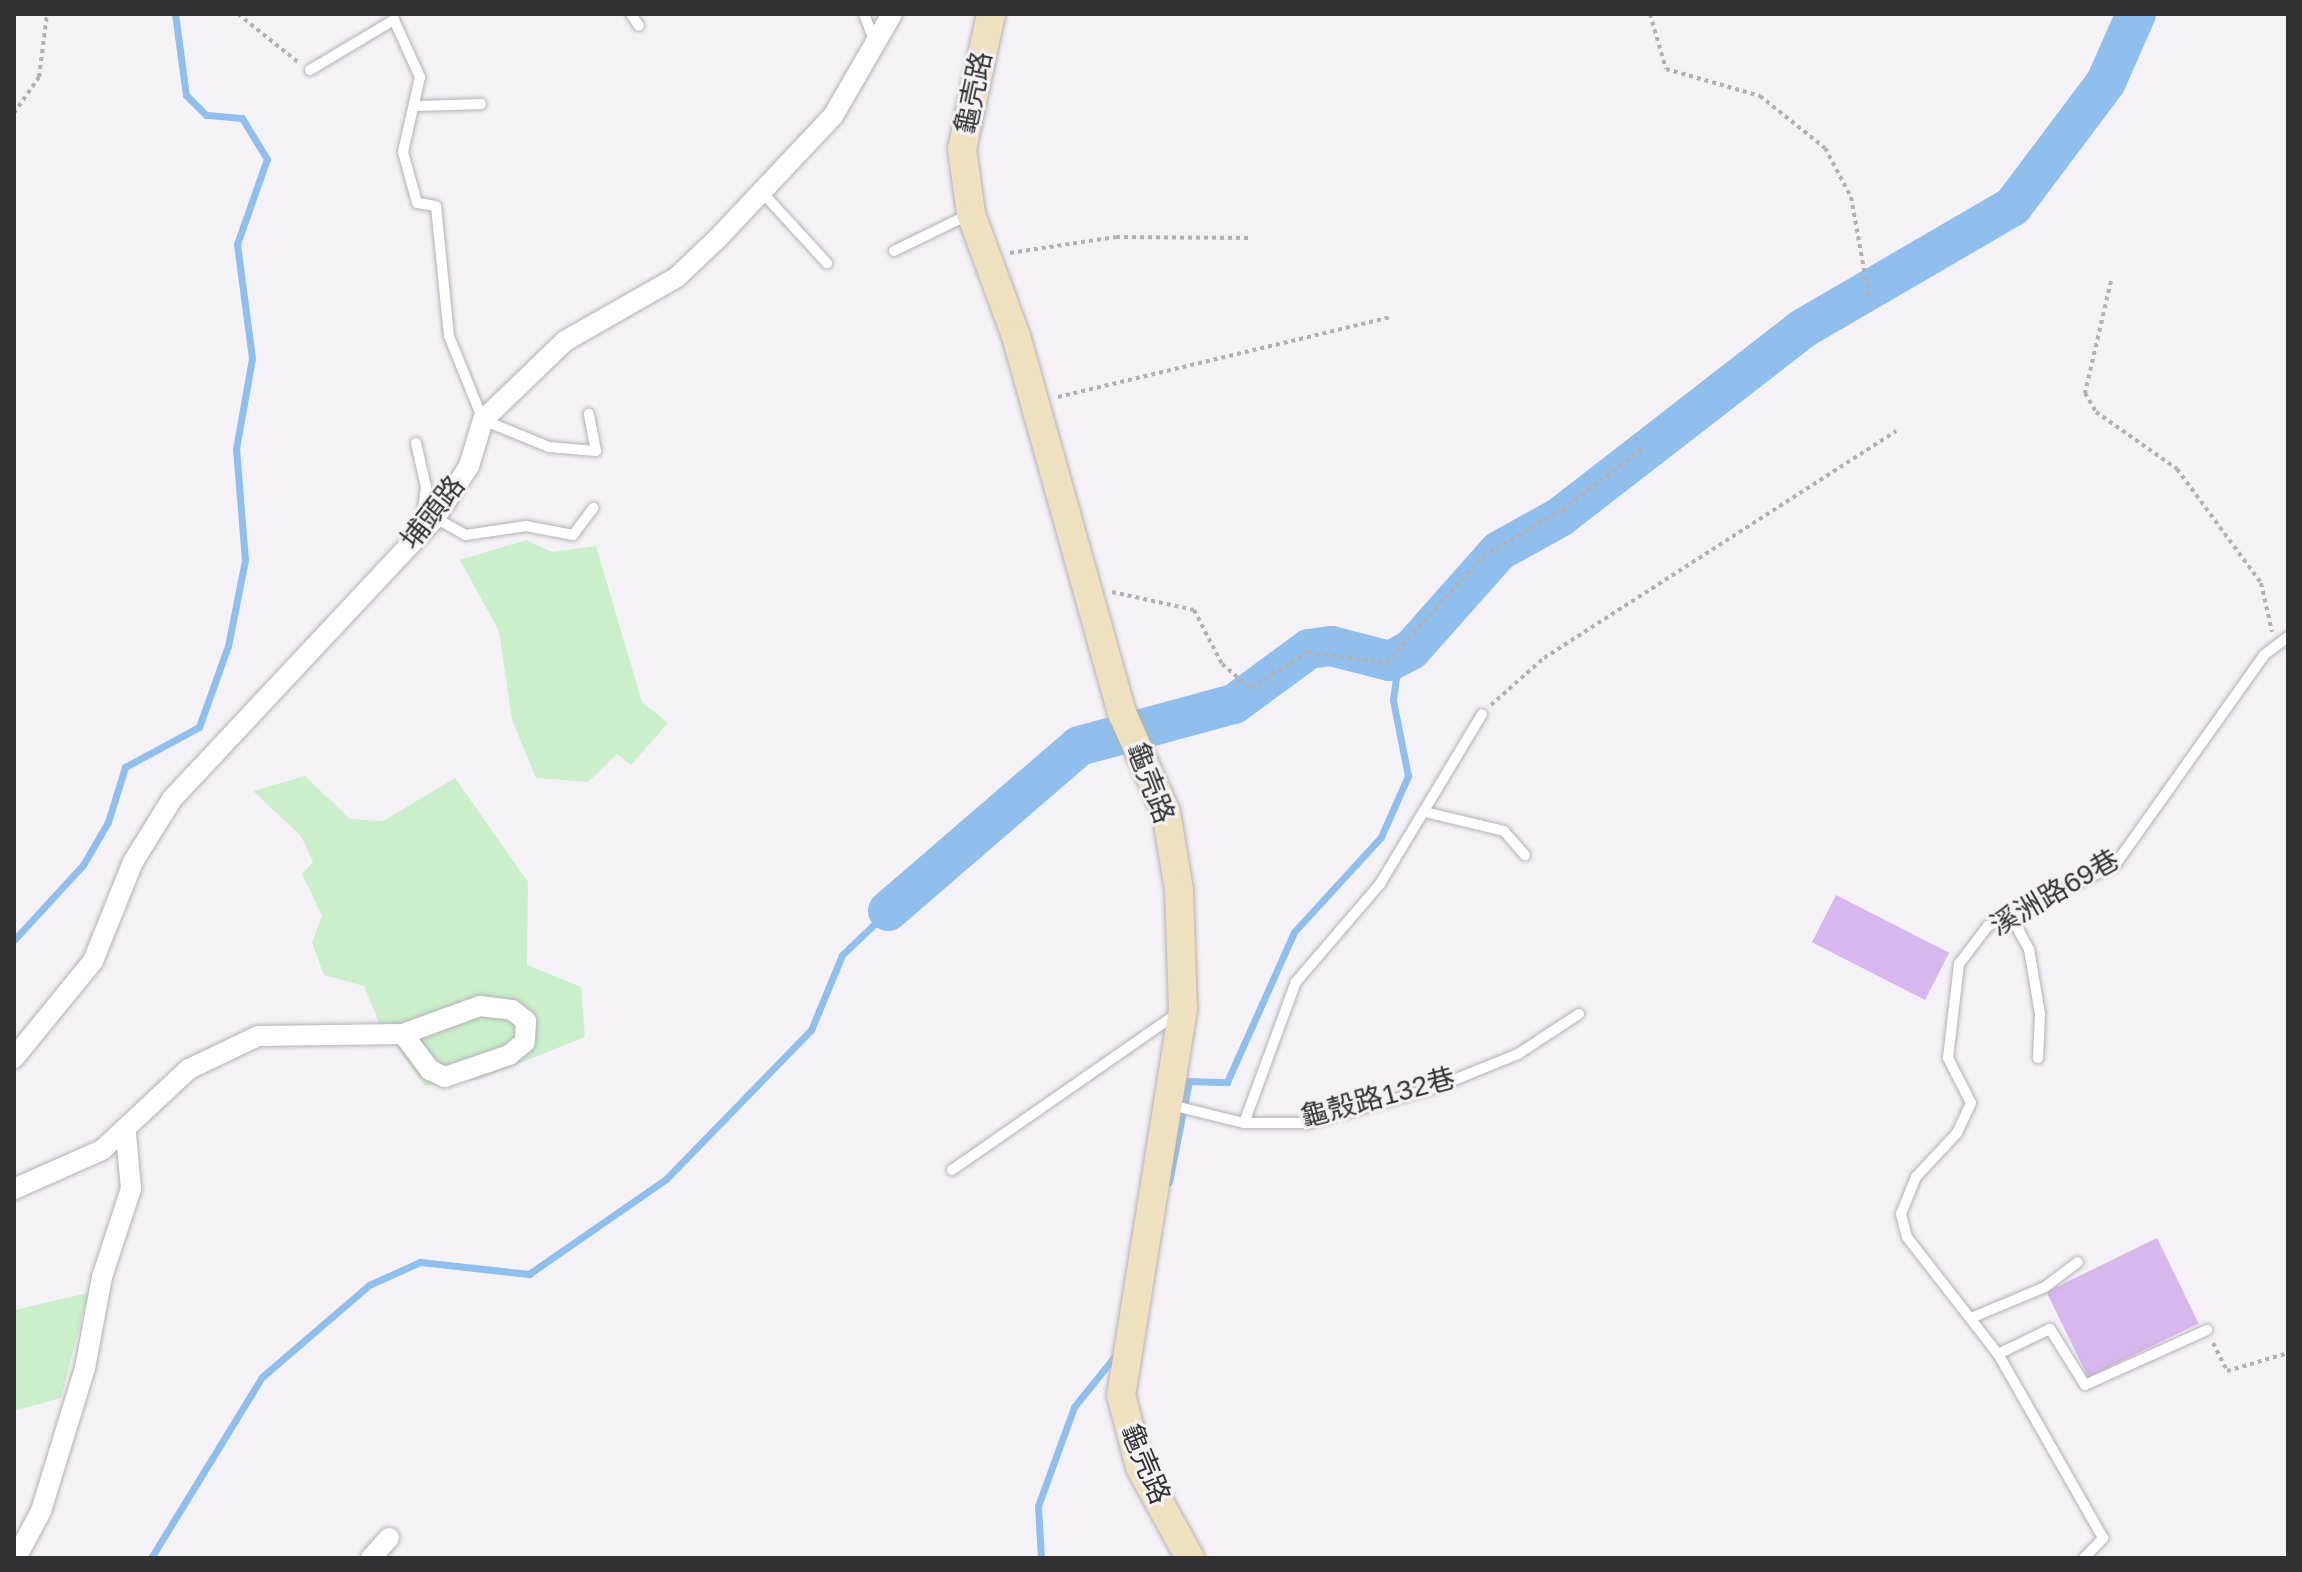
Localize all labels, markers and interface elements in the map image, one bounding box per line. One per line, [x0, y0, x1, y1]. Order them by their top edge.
street label: 龜壳路 [949, 48, 999, 138]
street label: 埔頭路 [394, 470, 472, 556]
street label: 龜壳路 [1119, 738, 1181, 828]
street label: 溪洲路69巷 [1985, 843, 2125, 943]
street label: 龜殼路132巷 [1297, 1061, 1459, 1135]
street label: 龜壳路 [1113, 1419, 1177, 1509]

